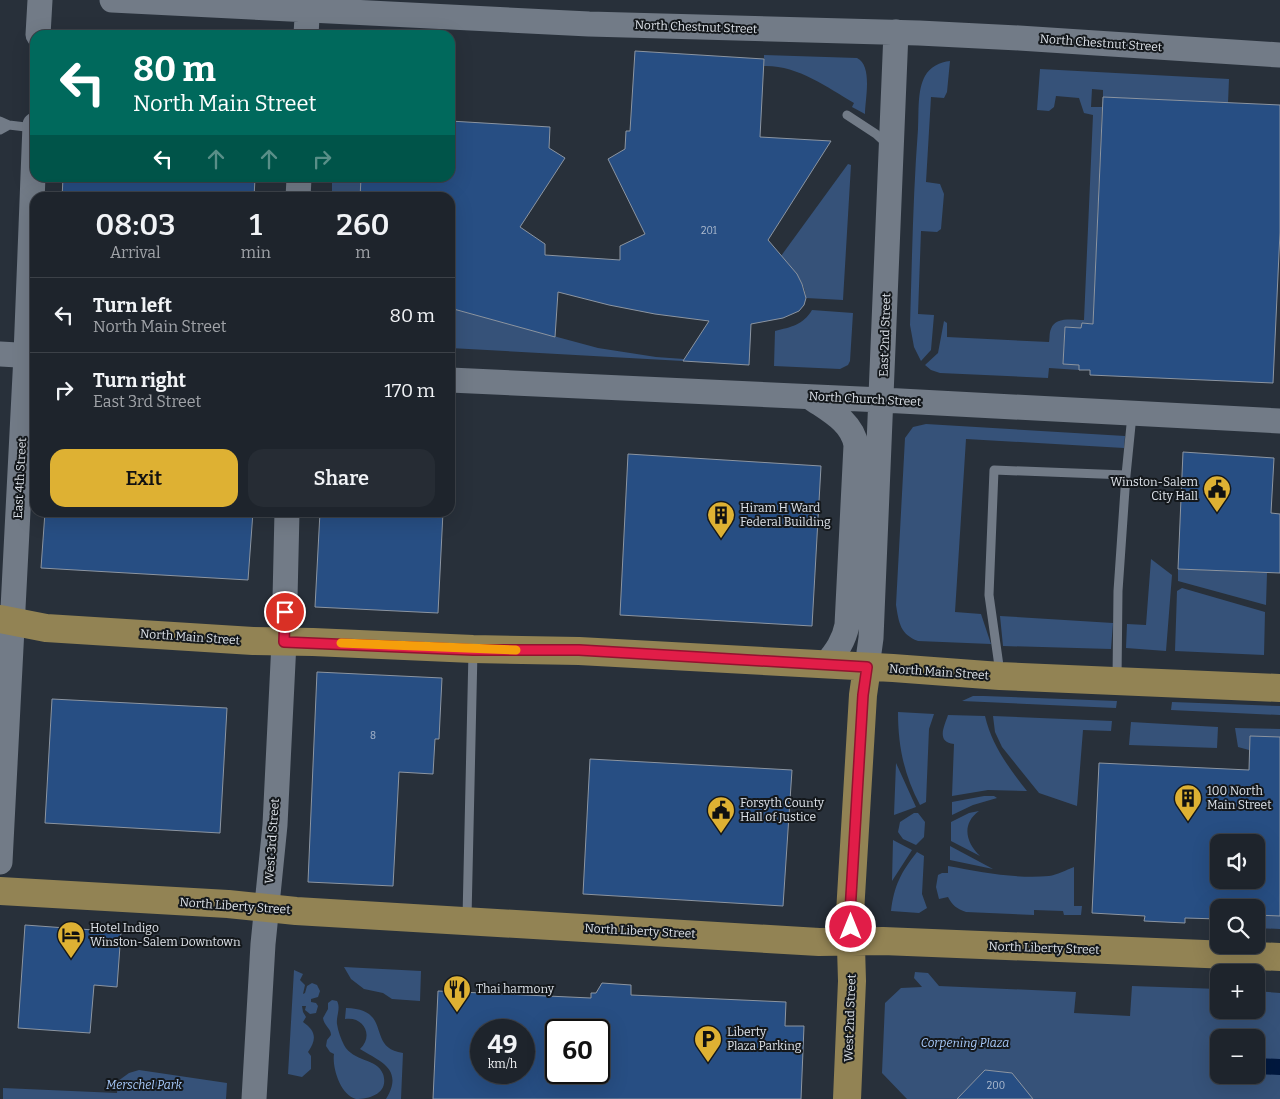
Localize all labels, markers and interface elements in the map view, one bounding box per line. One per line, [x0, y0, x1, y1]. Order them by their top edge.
street label: North Chestnut Street [634, 18, 758, 36]
street label: North Chestnut Street [1039, 32, 1163, 54]
text: 80 m [133, 48, 216, 90]
icon: left [50, 50, 115, 115]
text: North Main Street [133, 90, 317, 117]
icon: left [149, 145, 177, 173]
icon: ahead [202, 145, 230, 173]
icon: ahead [255, 145, 283, 173]
icon: right [308, 145, 336, 173]
text: 08:03 [95, 207, 176, 243]
text: 1 [250, 207, 262, 243]
text: 260 [336, 207, 390, 243]
house number: 201 [701, 225, 717, 237]
text: Arrival [110, 243, 161, 262]
text: min [241, 243, 271, 262]
text: m [355, 243, 371, 262]
street label: East 2nd Street [877, 292, 893, 377]
text: Turn left [93, 294, 172, 317]
icon: left [50, 301, 78, 329]
text: 80 m [389, 304, 435, 327]
text: North Main Street [93, 317, 226, 336]
text: Turn right [93, 369, 186, 392]
icon: right [50, 376, 78, 404]
text: 170 m [384, 379, 435, 402]
street label: North Church Street [808, 389, 922, 409]
text: East 3rd Street [93, 392, 201, 411]
street label: East 4th Street [11, 436, 29, 519]
button: Exit [50, 449, 238, 507]
button: Share [248, 449, 435, 507]
public building icon: Winston-Salem City Hall [1202, 474, 1232, 513]
place label: Winston-Salem City Hall [1110, 475, 1199, 503]
building icon: Hiram H Ward Federal Building [706, 500, 736, 539]
place label: Hiram H Ward Federal Building [740, 501, 831, 529]
pin [264, 591, 306, 633]
icon: arrive [271, 598, 299, 626]
street label: North Main Street [140, 627, 241, 648]
street label: North Main Street [889, 662, 990, 683]
house number: 8 [370, 730, 376, 742]
building icon: 100 North Main Street [1173, 783, 1203, 822]
place label: 100 North Main Street [1207, 784, 1272, 812]
public building icon: Forsyth County Hall of Justice [706, 795, 736, 834]
place label: Forsyth County Hall of Justice [740, 796, 825, 824]
street label: West 3rd Street [262, 797, 282, 884]
map controls [1210, 834, 1265, 1084]
button: sound [1210, 834, 1265, 889]
street label: North Liberty Street [179, 895, 292, 917]
button: search [1210, 899, 1265, 954]
position arrow [824, 900, 876, 952]
hotel icon: Hotel Indigo Winston-Salem Downtown [56, 920, 86, 959]
place label: Hotel Indigo Winston-Salem Downtown [90, 921, 241, 949]
street label: North Liberty Street [584, 921, 697, 941]
street label: North Liberty Street [988, 939, 1101, 957]
button: + [1210, 964, 1265, 1019]
street label: West 2nd Street [841, 973, 859, 1062]
restaurant icon: Thai harmony [442, 974, 472, 1013]
place label: Thai harmony [476, 982, 555, 996]
speed limit sign: 60 [545, 1019, 610, 1084]
parking icon: Liberty Plaza Parking [693, 1024, 723, 1063]
place label: Liberty Plaza Parking [727, 1025, 802, 1053]
button: − [1210, 1029, 1265, 1084]
text: 49 [487, 1030, 518, 1060]
park label: Corpening Plaza [921, 1036, 1009, 1050]
text: km/h [488, 1057, 517, 1071]
park label: Merschel Park [106, 1078, 182, 1092]
house number: 200 [987, 1080, 1005, 1092]

